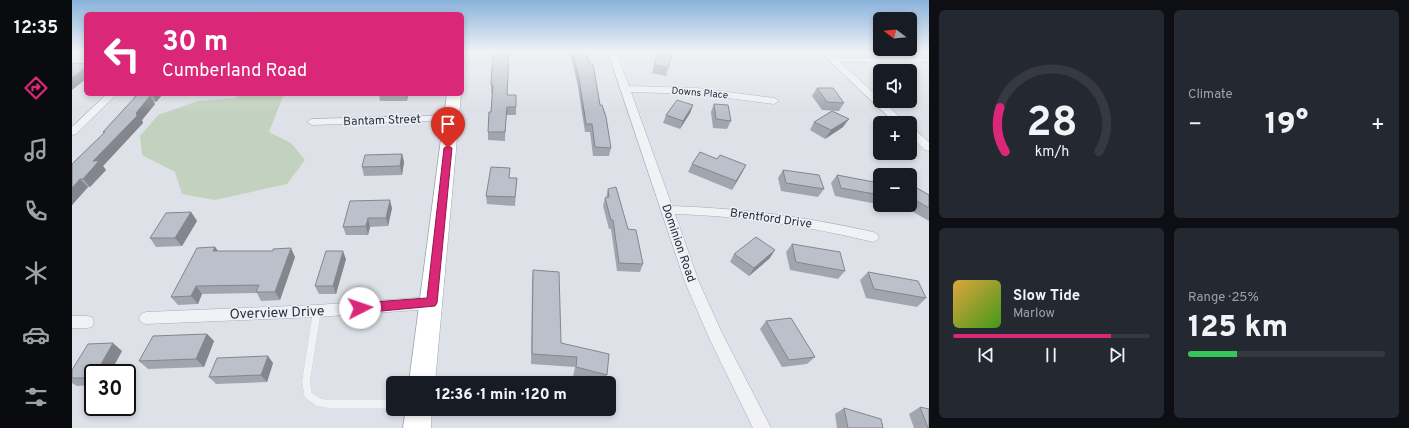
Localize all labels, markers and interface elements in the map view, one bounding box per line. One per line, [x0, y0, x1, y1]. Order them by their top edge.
north arrow [873, 12, 917, 56]
map controls [873, 12, 917, 212]
text: 12:35 [14, 17, 58, 40]
text: 30 m [162, 25, 228, 61]
icon: left [96, 28, 148, 80]
text: Cumberland Road [162, 60, 307, 83]
button: sound [873, 64, 917, 108]
icon: directions [22, 74, 50, 102]
street label: Downs Place [671, 85, 729, 102]
text: Climate [1188, 87, 1233, 103]
text: 28 [1026, 98, 1077, 151]
pin [431, 107, 465, 148]
text: 19° [1265, 107, 1308, 144]
street label: Bantam Street [343, 112, 421, 130]
text: − [1188, 112, 1202, 139]
text: + [1371, 112, 1385, 139]
icon: arrive [437, 113, 459, 135]
button: + [873, 116, 917, 160]
icon: music [22, 136, 50, 164]
text: km/h [1034, 143, 1069, 161]
button: − [873, 168, 917, 212]
icon: phone [22, 197, 50, 225]
street label: Dominion Road [657, 202, 699, 285]
street label: Brentford Drive [729, 205, 813, 233]
icon: climate [22, 259, 50, 287]
position arrow [339, 287, 381, 329]
text: Slow Tide [1013, 287, 1080, 306]
text: Range · 25% [1188, 290, 1259, 306]
street label: Overview Drive [229, 303, 325, 324]
text: Marlow [1013, 306, 1055, 322]
text: 125 km [1188, 310, 1288, 347]
icon: car [22, 321, 50, 349]
icon: previous [975, 344, 997, 366]
icon: pause [1040, 344, 1062, 366]
icon: next [1106, 344, 1128, 366]
speed limit sign: 30 [84, 364, 136, 416]
icon: filters [22, 383, 50, 411]
text: 12:36 · 1 min · 120 m [435, 386, 567, 405]

